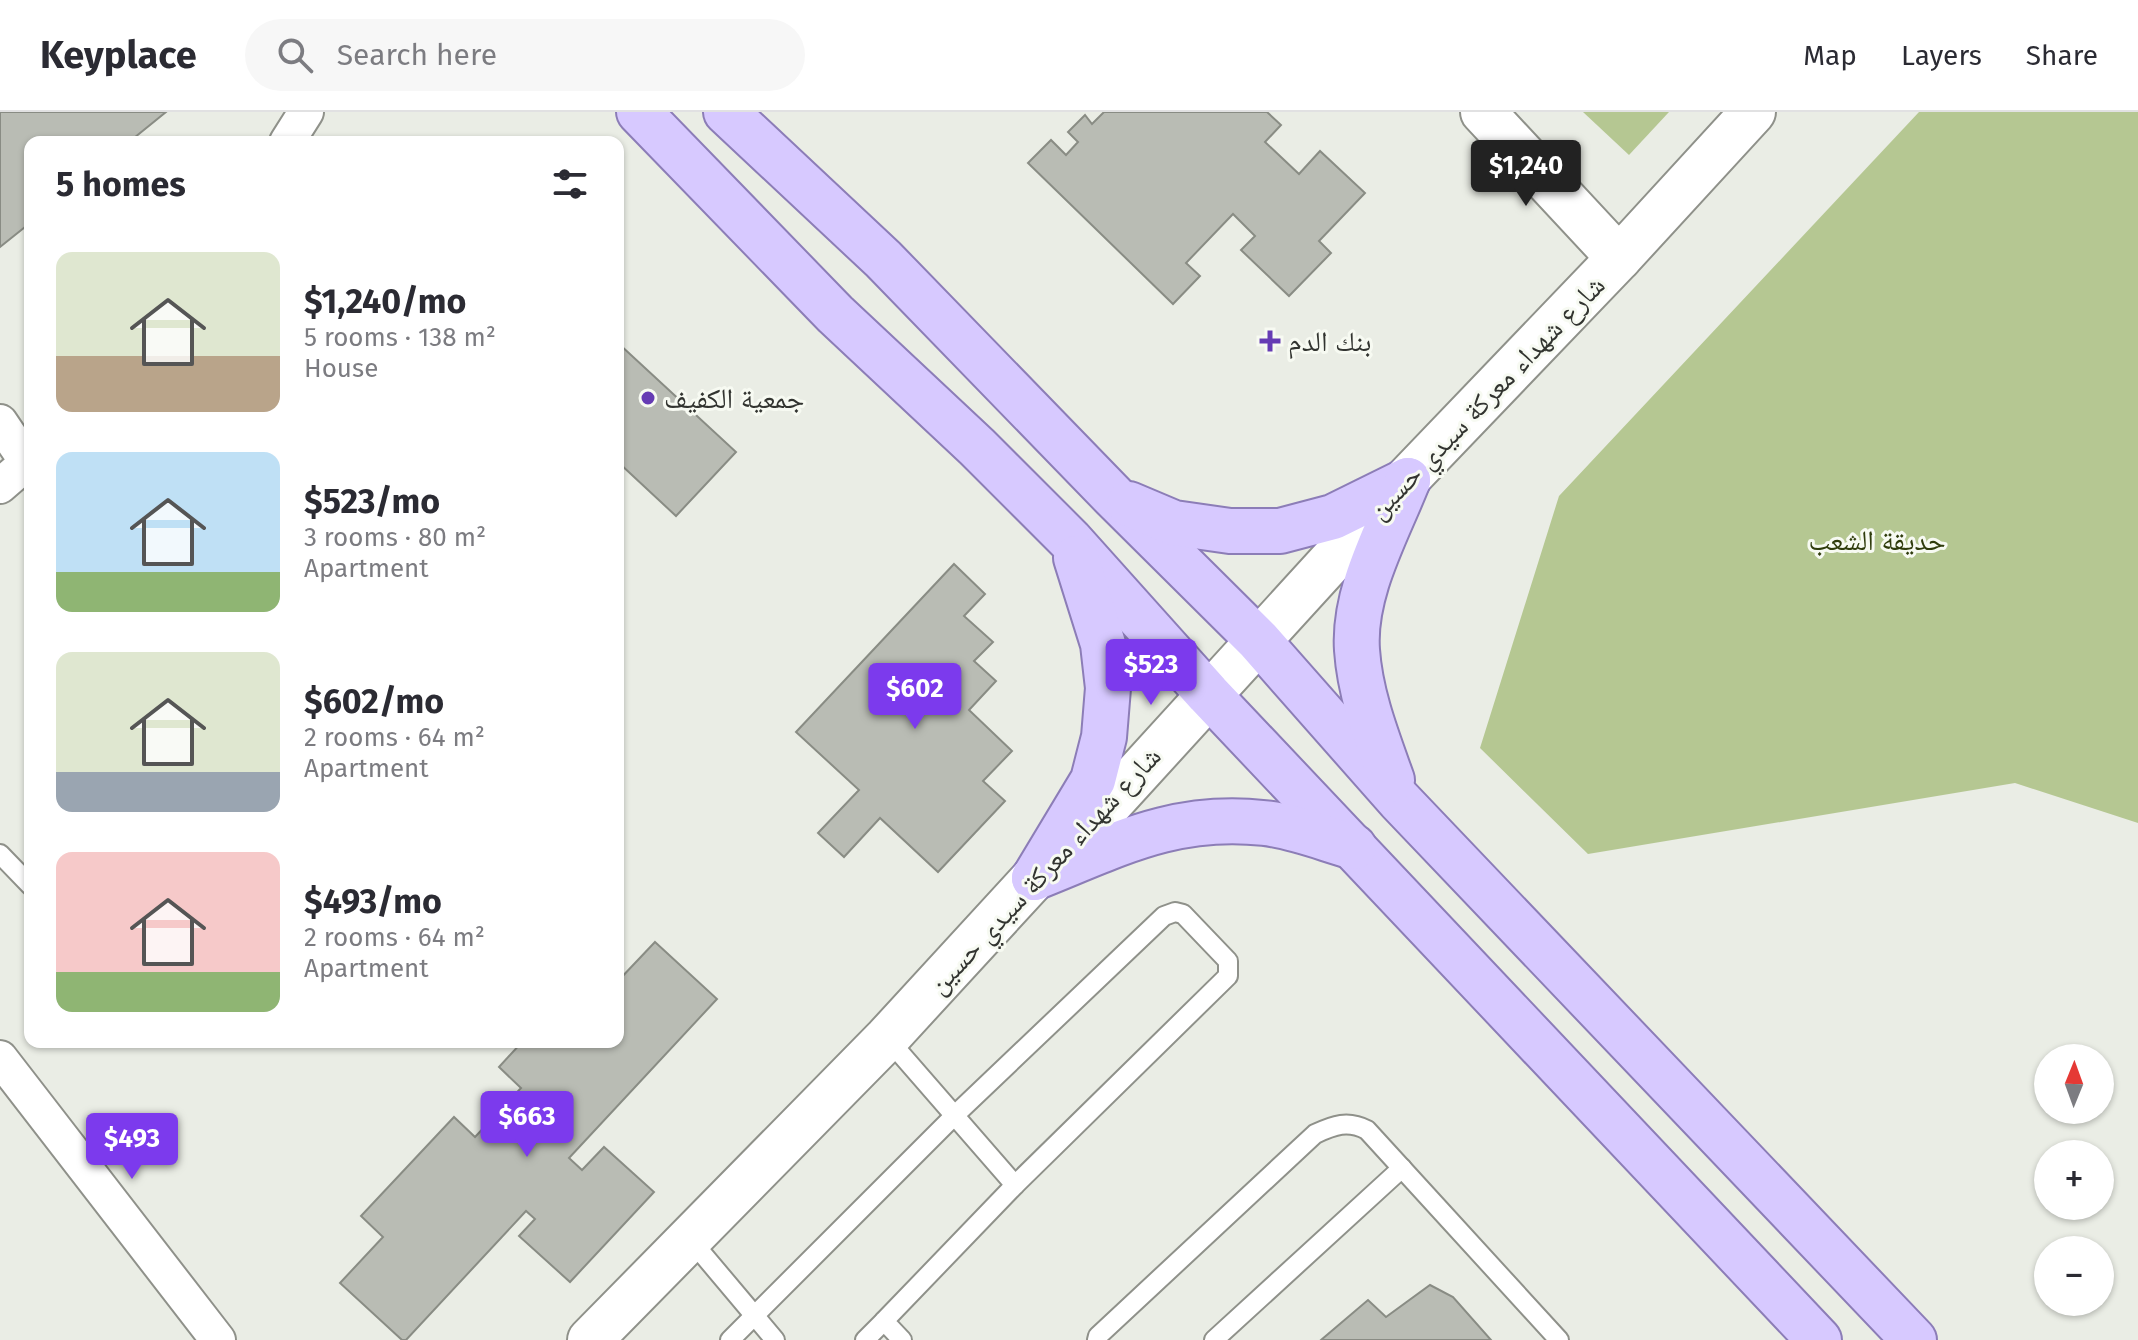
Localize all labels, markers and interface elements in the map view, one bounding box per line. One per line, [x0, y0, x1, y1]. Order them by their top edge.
search box [245, 19, 805, 91]
text: Keyplace [40, 32, 197, 78]
icon: search [273, 33, 317, 77]
text: Search here [337, 37, 497, 73]
text: Map [1803, 39, 1857, 72]
text: Layers [1901, 39, 1982, 72]
text: Share [2026, 39, 2098, 72]
pin: $1,240 [1461, 140, 1591, 208]
text: $1,240 [1489, 150, 1563, 181]
icon: filters [548, 162, 592, 206]
text: 5 homes [56, 164, 186, 205]
street label: شارع شهداء معركة سيدي حسين [1361, 269, 1616, 530]
text: $1,240/mo [304, 281, 466, 322]
icon: home [120, 284, 216, 380]
text: 5 rooms · 138 m² [304, 322, 496, 353]
place label: بنك الدم [1288, 325, 1371, 360]
marker: بنك الدم [1259, 330, 1281, 352]
text: House [304, 353, 378, 384]
place label: جمعية الكفيف [664, 382, 804, 415]
marker: جمعية الكفيف [639, 389, 657, 407]
text: $523/mo [304, 481, 440, 522]
icon: home [120, 484, 216, 580]
text: 3 rooms · 80 m² [304, 522, 486, 553]
park label: حديقة الشعب [1808, 524, 1946, 557]
text: Apartment [304, 553, 429, 584]
pin: $523 [1104, 639, 1198, 707]
text: $523 [1124, 649, 1178, 680]
pin: $602 [868, 663, 962, 731]
text: $602 [886, 673, 944, 704]
text: $602/mo [304, 681, 444, 722]
icon: home [120, 684, 216, 780]
text: 2 rooms · 64 m² [304, 722, 485, 753]
street label: شارع شهداء معركة سيدي حسين [921, 740, 1172, 1005]
text: Apartment [304, 753, 429, 784]
text: $493/mo [304, 881, 442, 922]
icon: home [120, 884, 216, 980]
text: 2 rooms · 64 m² [304, 922, 485, 953]
text: Apartment [304, 953, 429, 984]
north arrow [2034, 1044, 2114, 1124]
map controls [2034, 1044, 2114, 1316]
pin: $663 [480, 1091, 574, 1159]
text: $663 [499, 1101, 555, 1132]
pin: $493 [85, 1113, 179, 1181]
text: $493 [104, 1123, 160, 1154]
button: + [2034, 1140, 2114, 1220]
button: − [2034, 1236, 2114, 1316]

